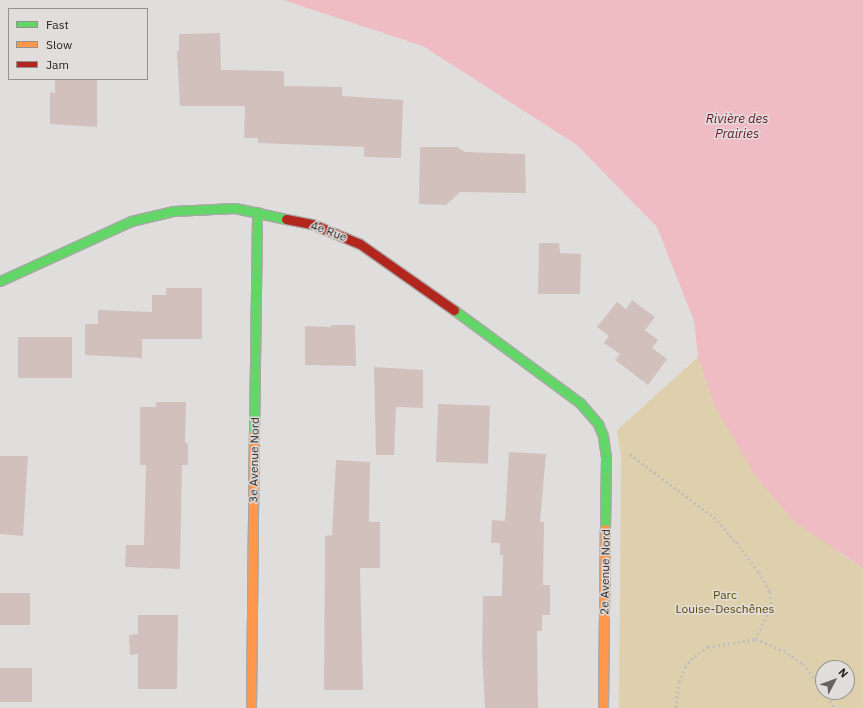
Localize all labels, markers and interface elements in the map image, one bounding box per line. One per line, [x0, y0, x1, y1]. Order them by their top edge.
legend [8, 8, 148, 80]
text: Fast [46, 17, 69, 32]
text: Slow [46, 37, 72, 52]
text: Jam [46, 57, 69, 72]
water label: Rivière des Prairies [706, 112, 768, 143]
street label: 4e Rue [309, 218, 349, 244]
street label: 3e Avenue Nord [246, 417, 262, 503]
street label: 2e Avenue Nord [597, 529, 613, 615]
park label: Parc Louise-Deschênes [676, 588, 774, 616]
north arrow [815, 660, 855, 700]
text: N [835, 665, 851, 680]

